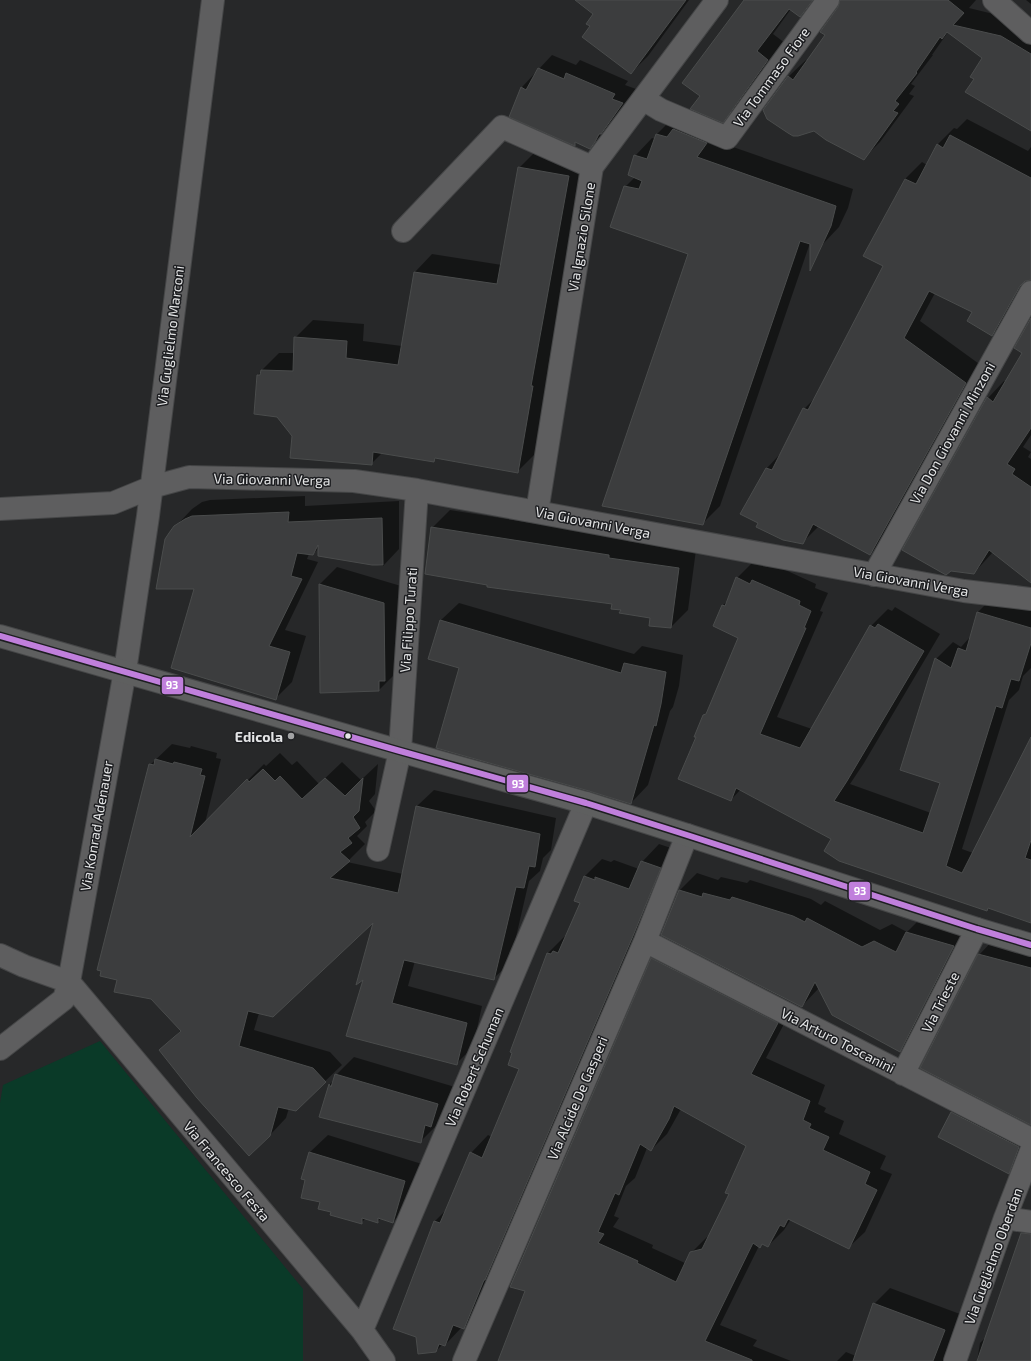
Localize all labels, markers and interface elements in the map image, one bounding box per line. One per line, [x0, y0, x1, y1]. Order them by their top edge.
street label: Via Tommaso Fiore [729, 24, 813, 130]
street label: Via Ignazio Silone [564, 181, 598, 293]
street label: Via Guglielmo Marconi [153, 265, 187, 407]
street label: Via Don Giovanni Minzoni [906, 359, 998, 507]
street label: Via Giovanni Verga [213, 469, 331, 489]
street label: Via Giovanni Verga [534, 502, 652, 542]
street label: Via Giovanni Verga [852, 562, 970, 600]
street label: Via Filippo Turati [396, 567, 420, 673]
line badge: 93 [161, 676, 184, 695]
text: 93 [166, 678, 178, 691]
place label: Edicola [235, 728, 283, 745]
marker: Edicola [286, 731, 296, 741]
unlabelled marker [343, 731, 353, 741]
street label: Via Konrad Adenauer [76, 759, 116, 893]
line badge: 93 [506, 774, 529, 793]
text: 93 [512, 777, 524, 790]
line badge: 93 [848, 881, 871, 901]
text: 93 [854, 884, 866, 897]
street label: Via Trieste [917, 969, 963, 1035]
street label: Via Arturo Toscanini [778, 1004, 898, 1076]
street label: Via Robert Schuman [441, 1005, 507, 1129]
street label: Via Alcide De Gasperi [543, 1034, 611, 1162]
street label: Via Francesco Festa [180, 1117, 274, 1225]
street label: Via Guglielmo Oberdan [960, 1185, 1026, 1327]

